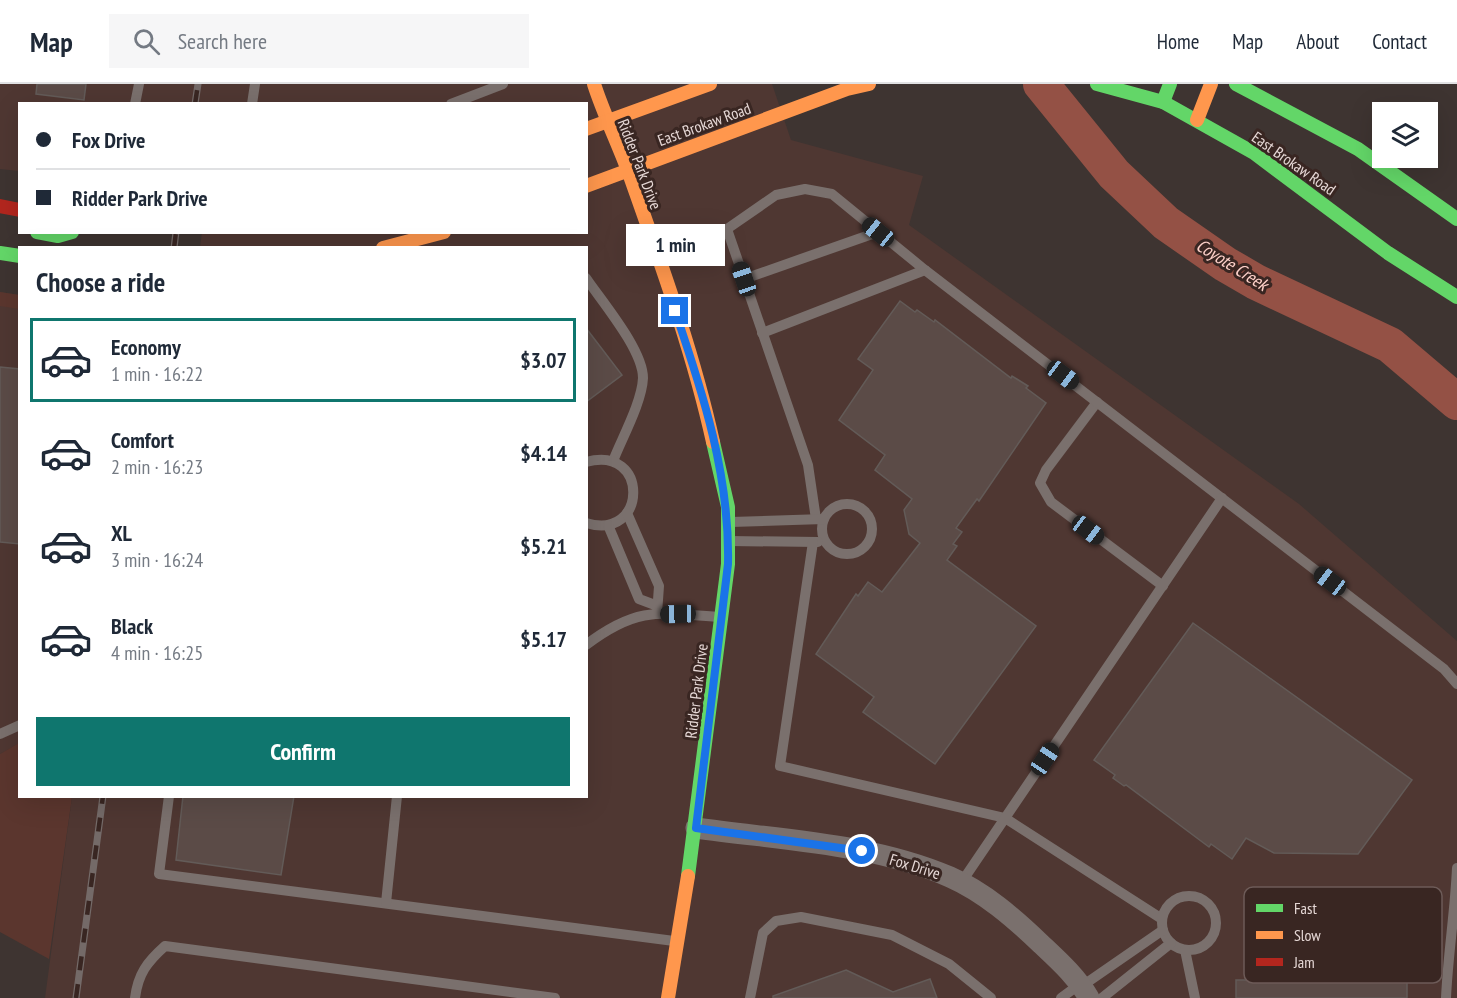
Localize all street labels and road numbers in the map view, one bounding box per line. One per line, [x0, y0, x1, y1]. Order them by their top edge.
street label: East Brokaw Road [655, 98, 753, 150]
street label: Ridder Park Drive [614, 116, 666, 212]
street label: East Brokaw Road [1248, 127, 1340, 199]
street label: Ridder Park Drive [680, 643, 712, 739]
street label: Fox Drive [887, 849, 943, 883]

